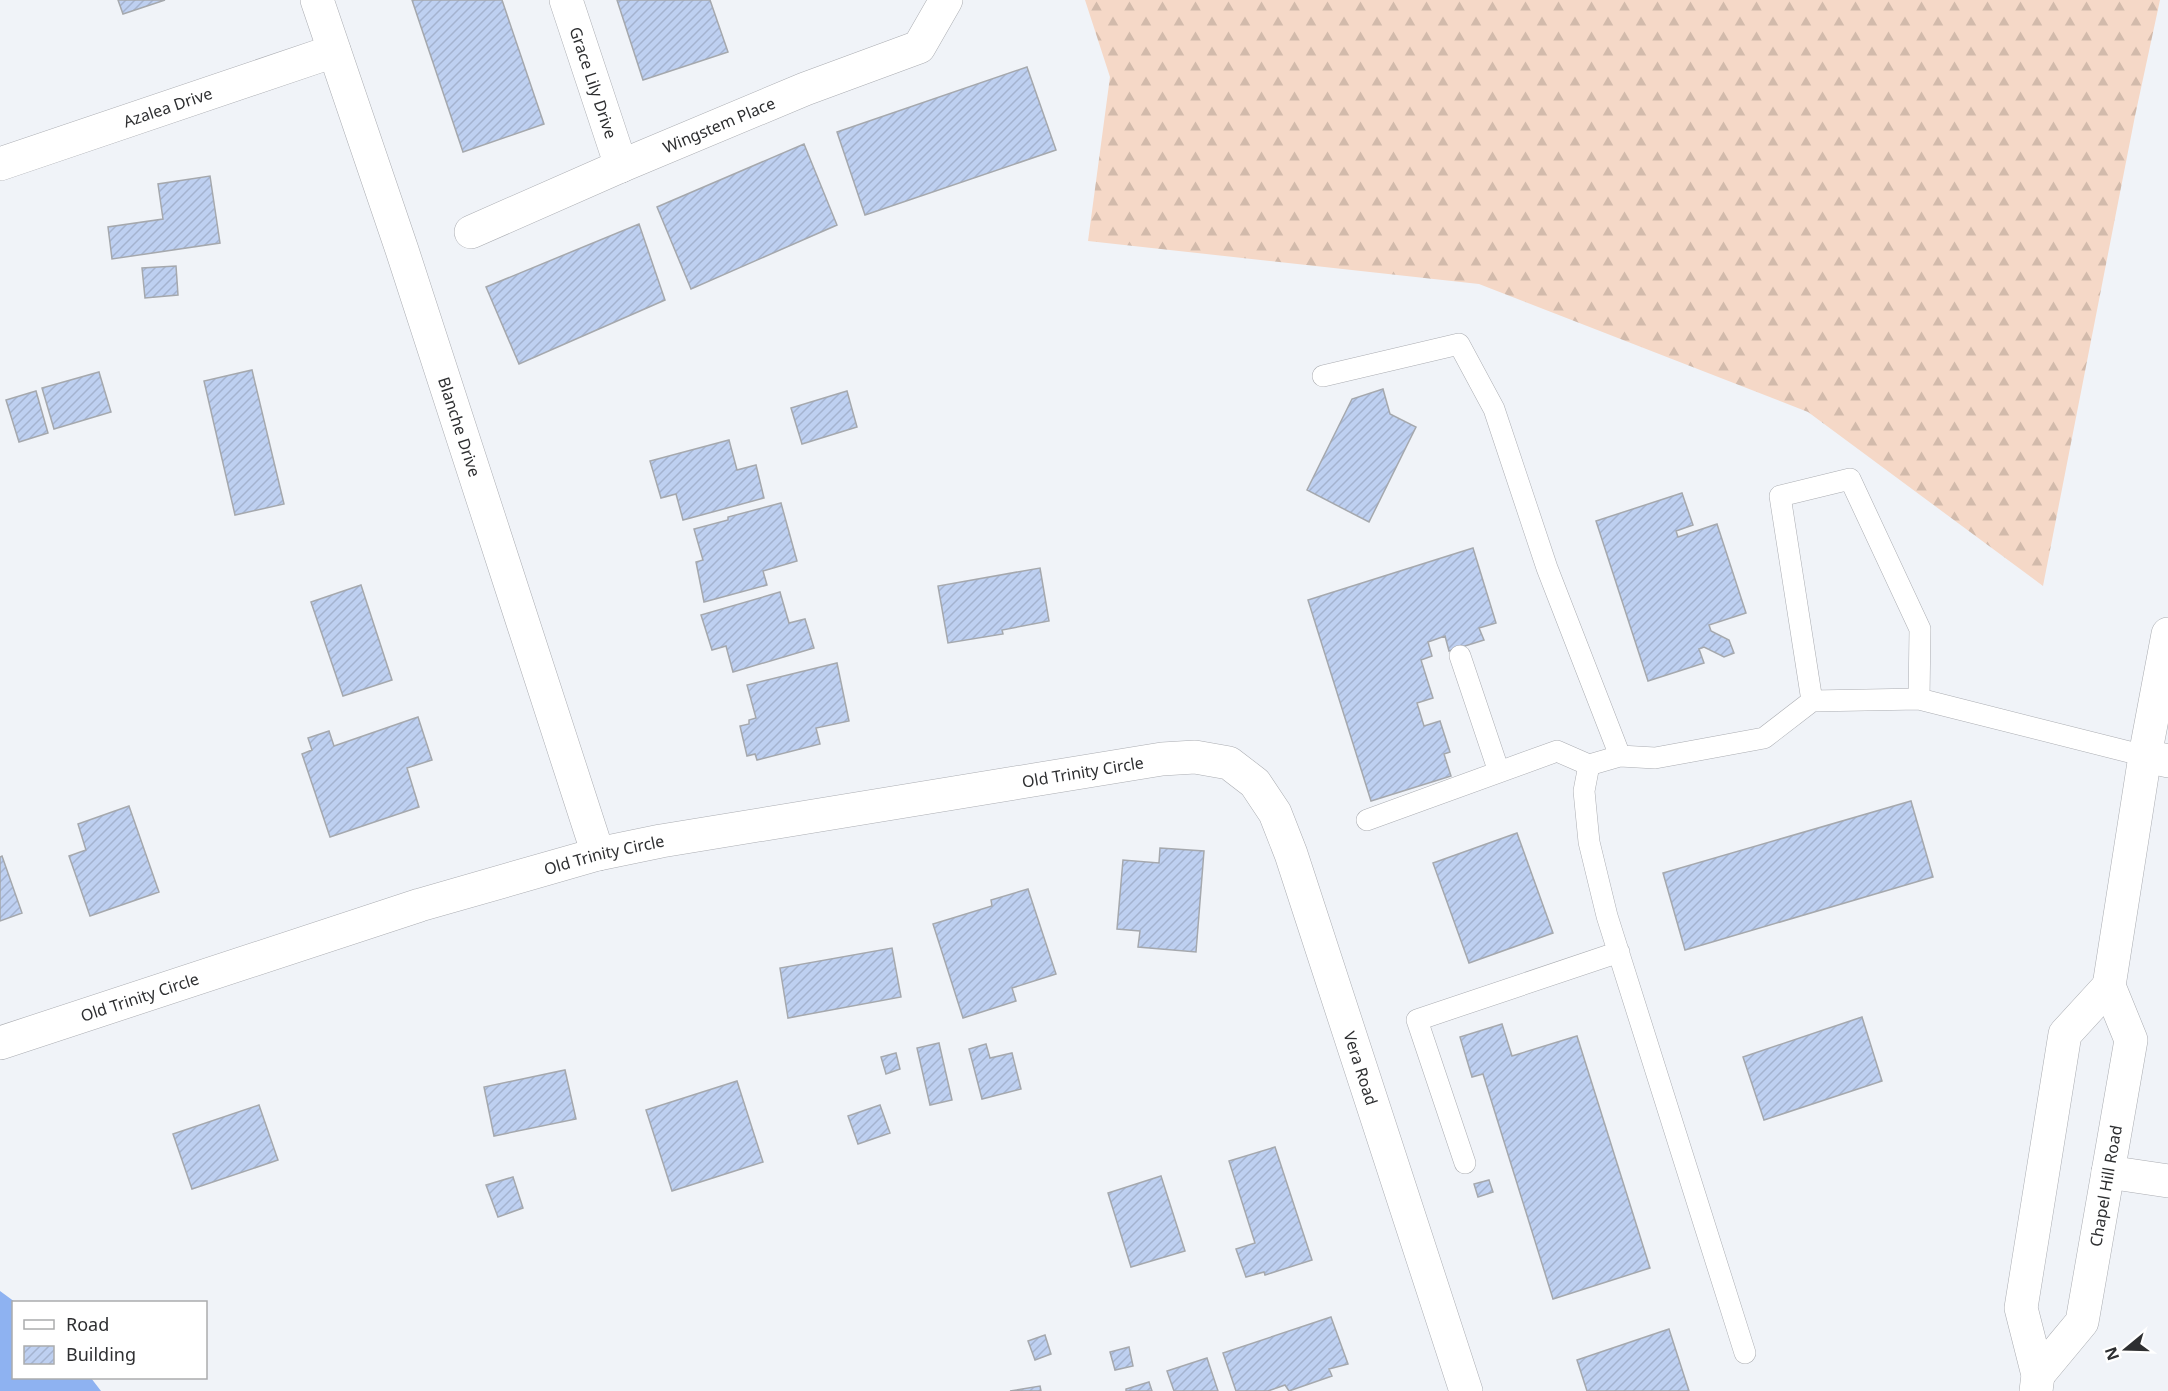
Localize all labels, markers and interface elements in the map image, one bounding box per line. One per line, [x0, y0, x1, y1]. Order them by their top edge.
street label: Grace Lily Drive [565, 24, 622, 141]
street label: Azalea Drive [120, 82, 215, 133]
street label: Wingstem Place [659, 92, 778, 158]
street label: Blanche Drive [433, 374, 486, 480]
street label: Old Trinity Circle [1020, 751, 1145, 793]
street label: Old Trinity Circle [541, 830, 666, 880]
street label: Old Trinity Circle [78, 967, 202, 1027]
street label: Vera Road [1339, 1029, 1383, 1108]
street label: Chapel Hill Road [2084, 1123, 2127, 1248]
legend [12, 1301, 207, 1379]
text: Road [66, 1312, 109, 1336]
north arrow [2096, 1319, 2156, 1379]
text: Building [66, 1342, 136, 1366]
text: N [2099, 1344, 2124, 1364]

